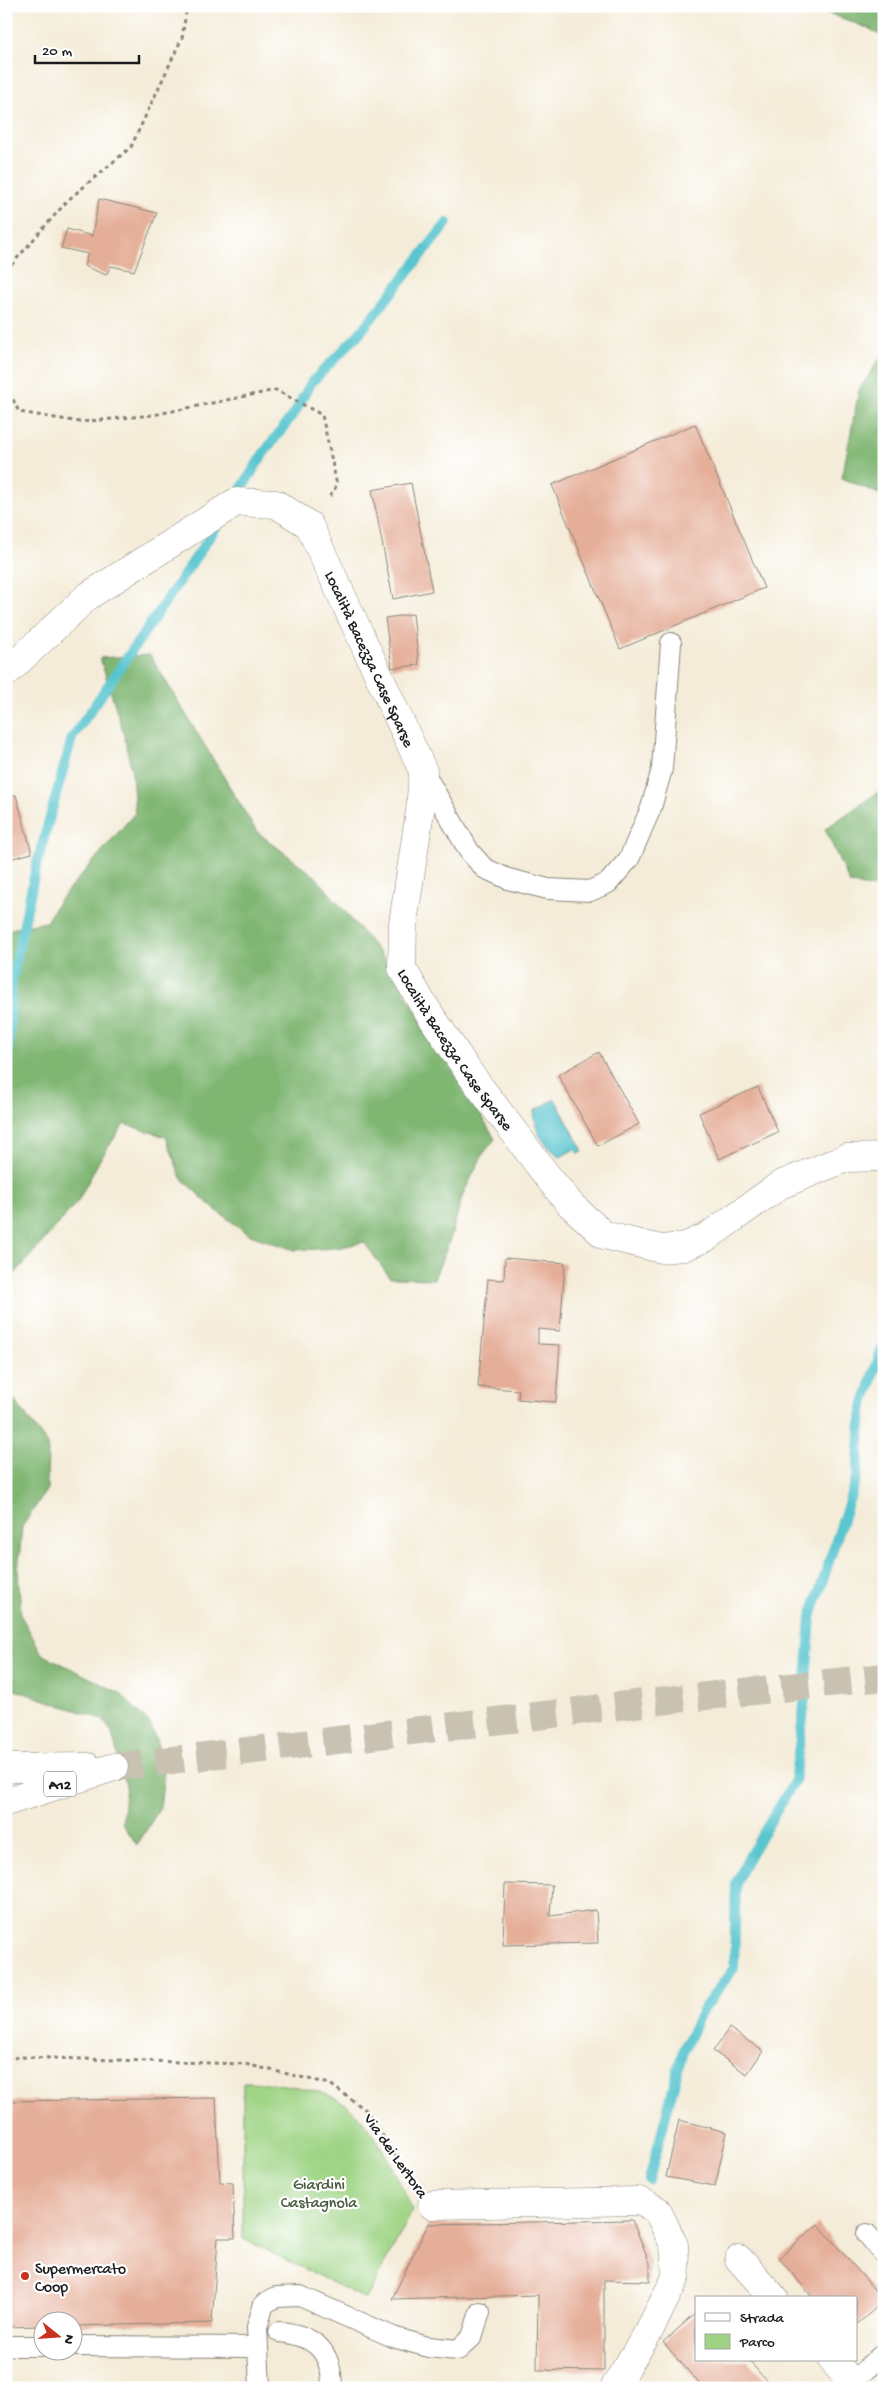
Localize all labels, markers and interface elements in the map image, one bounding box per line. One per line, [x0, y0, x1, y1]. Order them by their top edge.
scale bar [35, 32, 139, 64]
text: 20 m [42, 43, 72, 61]
street label: Località Bacezza Case Sparse [319, 569, 417, 752]
street label: Località Bacezza Case Sparse [392, 966, 516, 1136]
road number: A12 [44, 1772, 76, 1796]
street label: Via dei Lertora [357, 2110, 431, 2204]
park label: Giardini Castagnola [281, 2177, 358, 2214]
place label: Supermercato Coop [35, 2261, 126, 2298]
marker: Supermercato Coop [19, 2270, 31, 2282]
legend [695, 2296, 858, 2362]
text: Strada [740, 2310, 785, 2328]
north arrow [32, 2312, 82, 2362]
text: N [59, 2332, 78, 2346]
text: Parco [739, 2334, 775, 2352]

